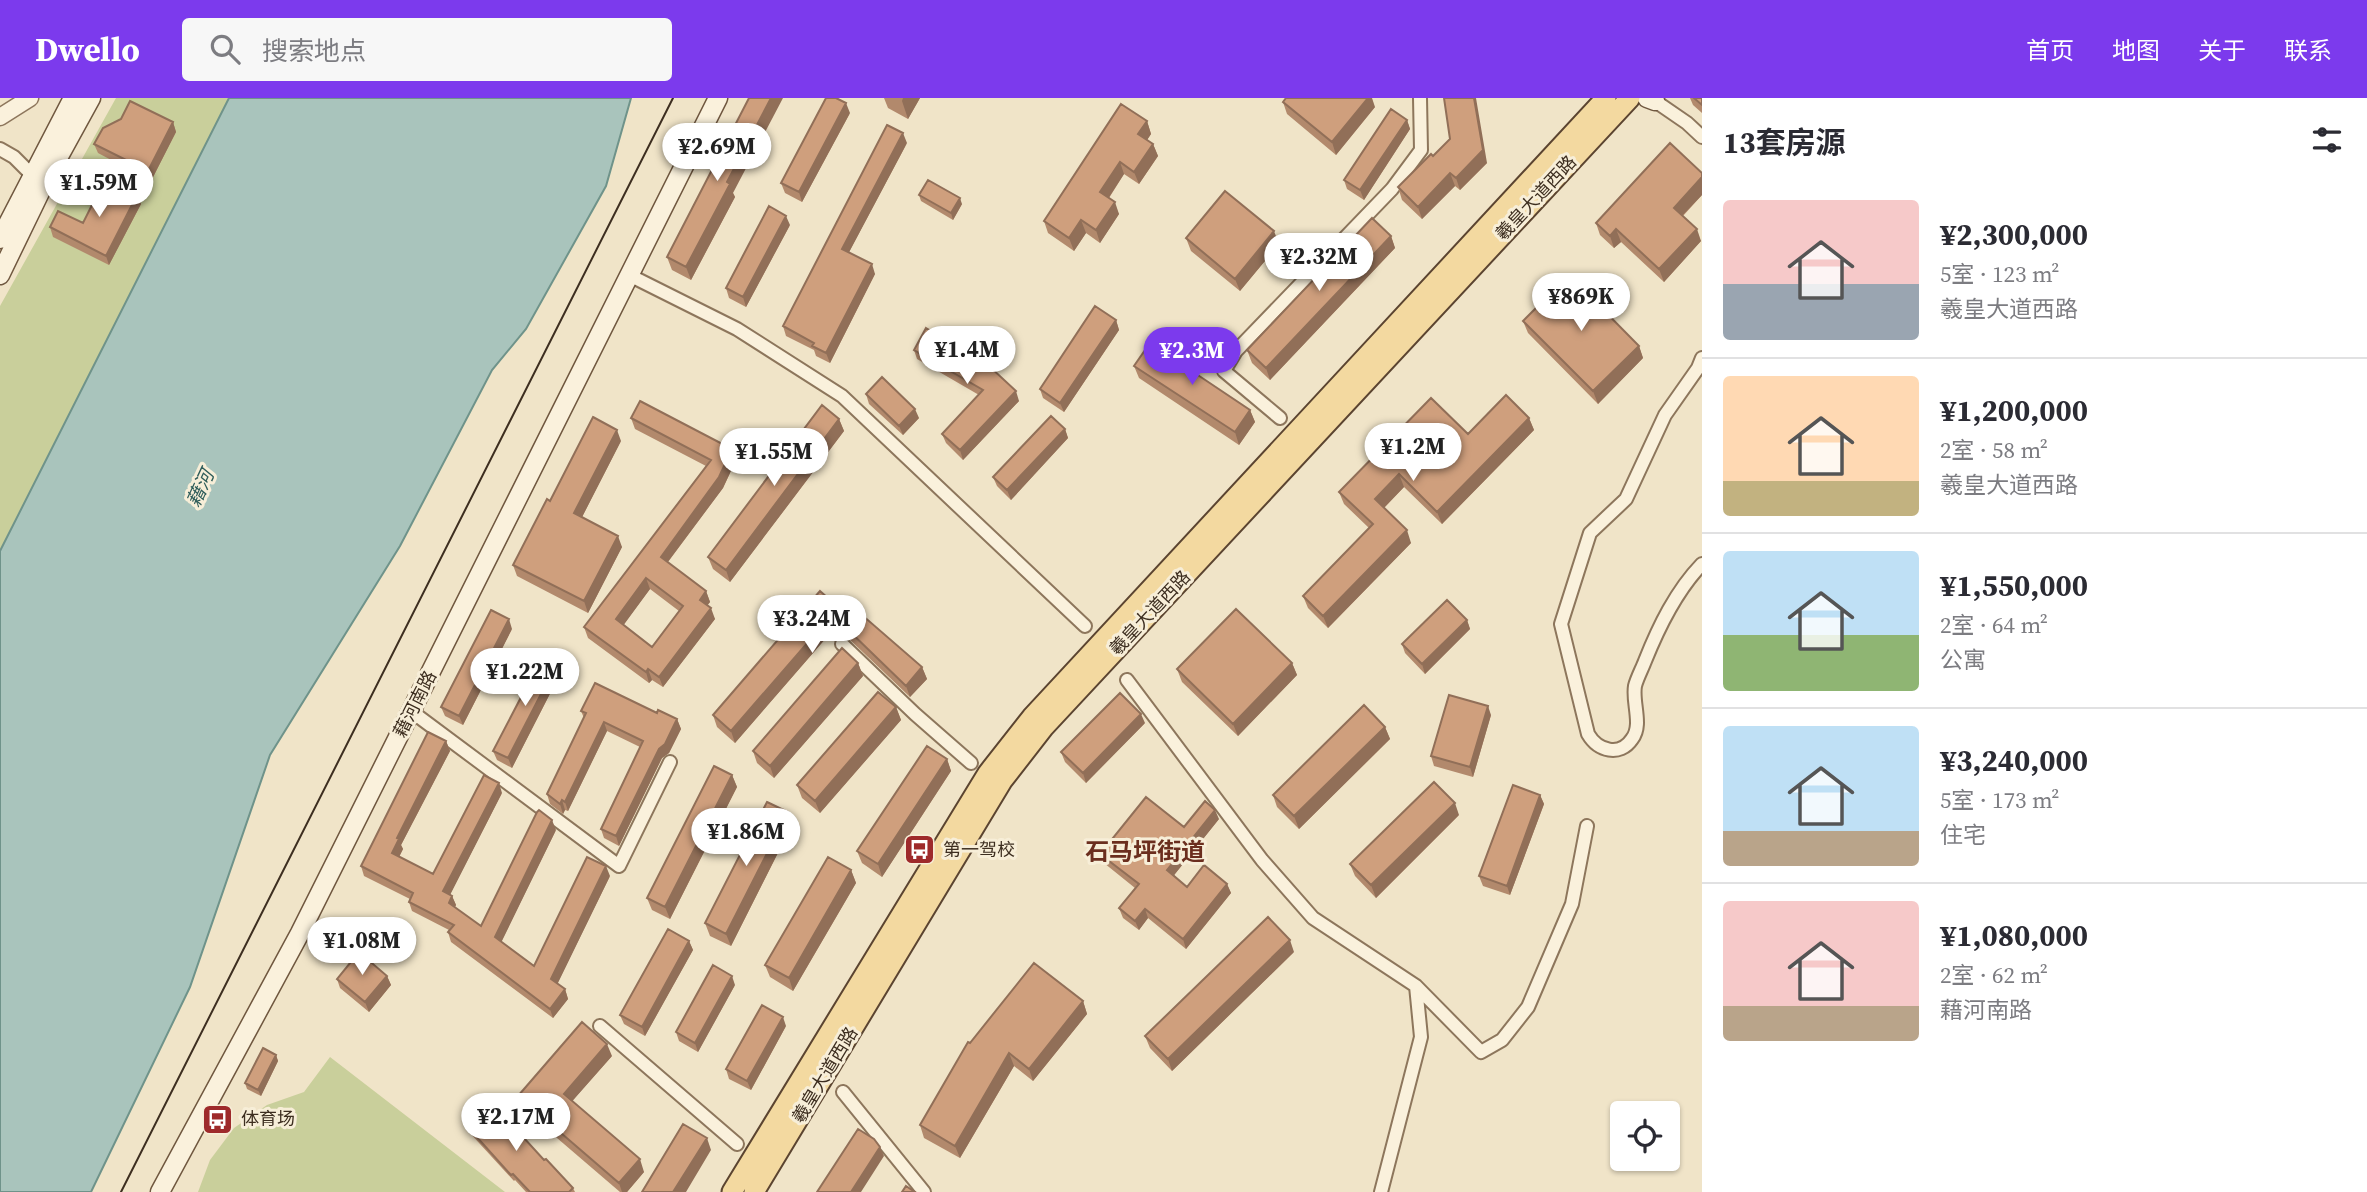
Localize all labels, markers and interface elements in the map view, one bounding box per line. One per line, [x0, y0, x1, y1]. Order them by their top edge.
search box [182, 18, 672, 81]
text: Dwello [35, 27, 140, 72]
icon: search [206, 30, 244, 68]
text: 搜索地点 [262, 33, 366, 69]
text: 首页 [2026, 34, 2074, 67]
text: 地图 [2112, 34, 2160, 67]
text: 关于 [2198, 34, 2246, 67]
text: 联系 [2284, 34, 2332, 67]
icon: filters [2308, 121, 2346, 159]
text: 13套房源 [1723, 122, 1846, 163]
pin: ¥2.69M [660, 123, 774, 183]
text: ¥2.69M [678, 130, 756, 162]
street label: 羲皇大道西路 [1490, 150, 1582, 246]
pin: ¥1.59M [42, 159, 156, 219]
text: ¥1.59M [60, 166, 138, 198]
text: ¥2,300,000 [1940, 214, 2088, 255]
icon: home [1779, 228, 1863, 312]
pin: ¥2.32M [1262, 234, 1376, 293]
text: ¥2.32M [1280, 240, 1358, 272]
text: 5室 · 123 m² [1940, 258, 2060, 290]
pin: ¥869K [1532, 274, 1630, 333]
text: ¥869K [1548, 280, 1614, 312]
text: 羲皇大道西路 [1940, 293, 2078, 325]
pin: ¥1.4M [918, 327, 1016, 386]
pin: ¥2.3M [1143, 328, 1241, 387]
text: ¥1.4M [935, 333, 999, 365]
text: ¥2.3M [1160, 334, 1224, 366]
text: ¥1,200,000 [1940, 390, 2088, 431]
icon: home [1779, 404, 1863, 488]
pin: ¥1.2M [1364, 424, 1462, 483]
pin: ¥1.55M [717, 428, 831, 488]
text: ¥1.2M [1381, 430, 1445, 462]
text: 2室 · 58 m² [1940, 434, 2048, 466]
text: ¥1.55M [735, 435, 813, 467]
water label: 藉河 [180, 462, 221, 511]
text: 羲皇大道西路 [1940, 469, 2078, 501]
street label: 羲皇大道西路 [1104, 565, 1196, 661]
text: ¥1,550,000 [1940, 565, 2088, 606]
icon: home [1779, 579, 1863, 663]
pin: ¥3.24M [755, 596, 869, 655]
text: ¥3.24M [773, 602, 851, 634]
text: 2室 · 64 m² [1940, 609, 2048, 641]
text: 公寓 [1940, 644, 1986, 676]
pin: ¥1.22M [468, 648, 582, 708]
text: ¥1.22M [486, 655, 564, 687]
street label: 藉河南路 [387, 666, 442, 742]
text: ¥3,240,000 [1940, 740, 2088, 781]
icon: home [1779, 754, 1863, 838]
text: 5室 · 173 m² [1940, 784, 2060, 816]
pin: ¥1.86M [689, 808, 803, 868]
text: ¥1.86M [707, 815, 785, 847]
text: 住宅 [1940, 819, 1986, 851]
bus stop icon: 第一驾校 [903, 833, 937, 867]
district label: 石马坪街道 [1085, 835, 1205, 868]
place label: 第一驾校 [943, 837, 1015, 862]
text: ¥1,080,000 [1940, 915, 2088, 956]
pin: ¥1.08M [305, 918, 419, 977]
text: ¥1.08M [323, 924, 401, 956]
icon: home [1779, 929, 1863, 1013]
text: 2室 · 62 m² [1940, 959, 2048, 991]
text: 藉河南路 [1940, 994, 2032, 1026]
street label: 羲皇大道西路 [786, 1022, 863, 1127]
pin: ¥2.17M [459, 1094, 573, 1153]
text: ¥2.17M [477, 1100, 555, 1132]
map controls [1610, 1101, 1680, 1171]
button: locate [1610, 1101, 1680, 1171]
bus stop icon: 体育场 [201, 1102, 235, 1136]
place label: 体育场 [241, 1106, 295, 1131]

